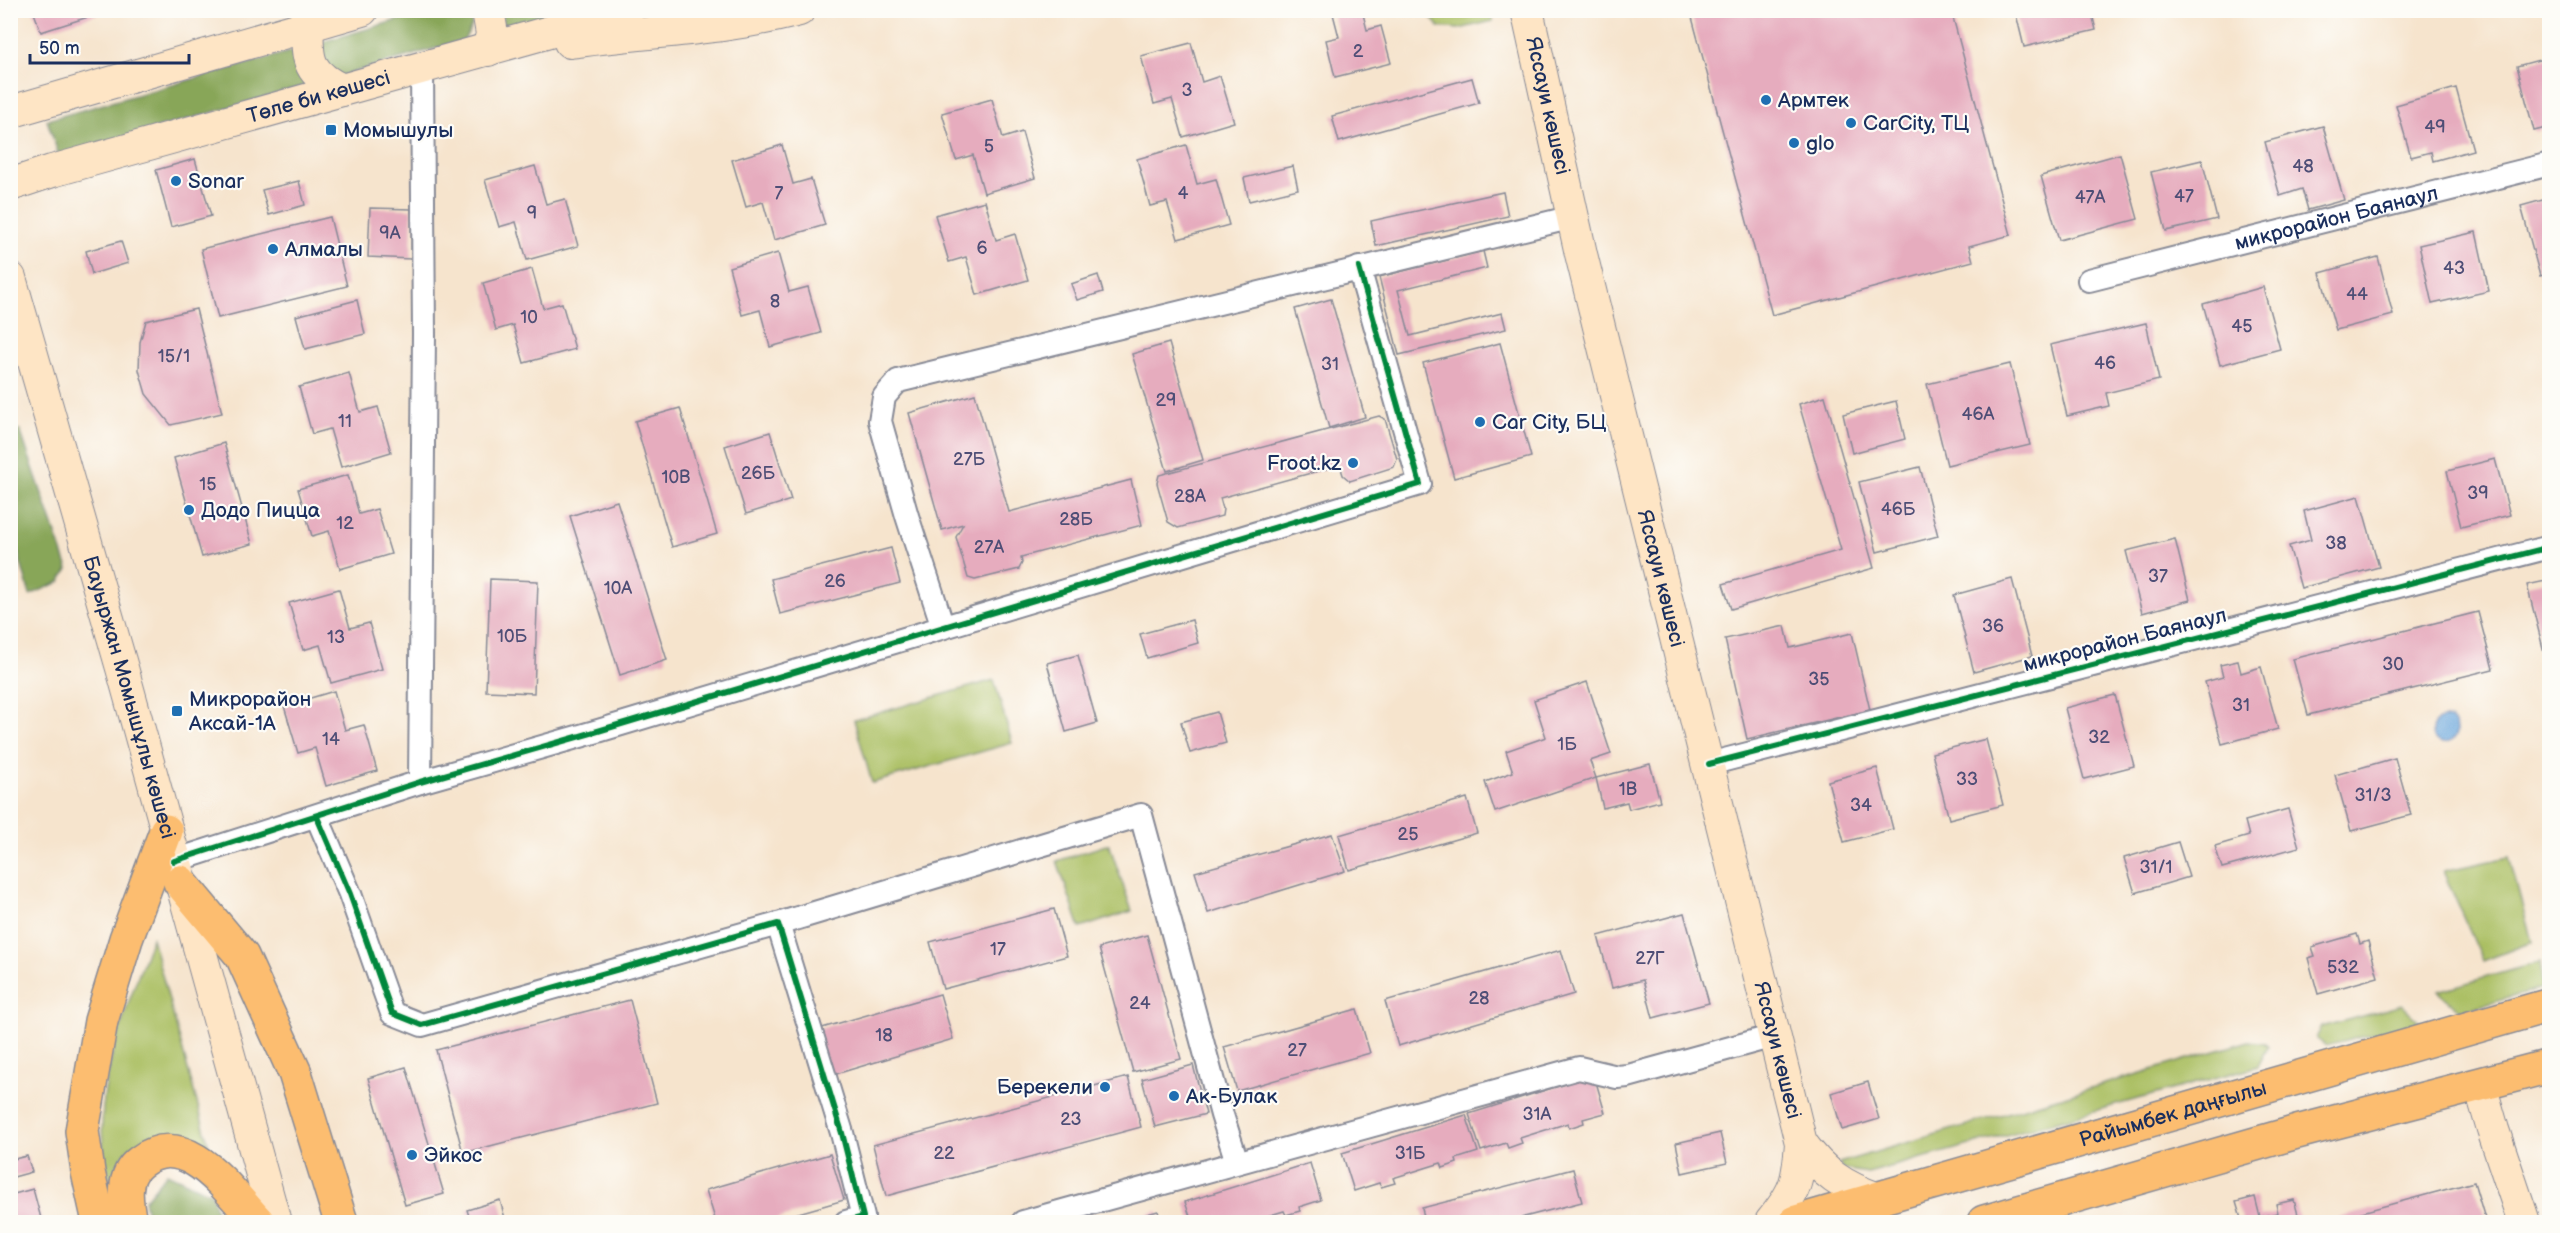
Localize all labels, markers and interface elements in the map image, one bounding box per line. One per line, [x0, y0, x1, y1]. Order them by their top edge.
scale bar [30, 27, 189, 65]
street label: Яссауи көшесі [1521, 34, 1576, 177]
text: 50 m [39, 38, 80, 59]
house number: 2 [1353, 41, 1364, 62]
street label: Төле би көшесі [244, 65, 393, 128]
house number: 3 [1181, 80, 1193, 101]
place label: Армтек [1777, 88, 1849, 113]
marker: Армтек [1759, 93, 1773, 107]
place label: CarCity, ТЦ [1863, 111, 1969, 136]
marker: CarCity, ТЦ [1844, 116, 1858, 130]
house number: 49 [2424, 117, 2446, 138]
place label: Момышулы [343, 118, 453, 143]
marker: Момышулы [324, 123, 338, 137]
place label: glo [1806, 131, 1835, 156]
house number: 5 [984, 136, 994, 157]
marker: glo [1787, 136, 1801, 150]
house number: 48 [2292, 156, 2314, 177]
place label: Sonar [188, 169, 244, 194]
marker: Sonar [169, 174, 183, 188]
street label: микрорайон Баянаул [2232, 180, 2441, 255]
house number: 7 [775, 183, 784, 204]
house number: 4 [1178, 183, 1189, 204]
house number: 47 [2174, 186, 2194, 207]
house number: 47А [2075, 187, 2105, 208]
house number: 9 [527, 203, 537, 224]
house number: 9А [379, 223, 401, 244]
place label: Алмалы [284, 237, 363, 262]
house number: 6 [977, 238, 988, 259]
marker: Алмалы [266, 242, 280, 256]
house number: 43 [2443, 258, 2465, 279]
house number: 44 [2346, 284, 2368, 305]
house number: 8 [770, 291, 780, 312]
house number: 10 [520, 307, 538, 328]
house number: 45 [2231, 316, 2253, 337]
house number: 15/1 [158, 346, 190, 367]
house number: 46 [2094, 353, 2116, 374]
house number: 31 [1321, 354, 1339, 375]
house number: 29 [1155, 390, 1177, 411]
house number: 46А [1962, 404, 1995, 425]
place label: Car City, БЦ [1492, 410, 1606, 435]
house number: 11 [338, 411, 352, 432]
marker: Car City, БЦ [1473, 415, 1487, 429]
house number: 27Б [953, 449, 985, 470]
place label: Froot.kz [1267, 451, 1342, 476]
marker: Froot.kz [1346, 456, 1360, 470]
house number: 26Б [741, 463, 776, 484]
house number: 10В [662, 467, 690, 488]
house number: 15 [199, 474, 217, 495]
house number: 39 [2467, 483, 2489, 504]
house number: 28А [1174, 486, 1206, 507]
place label: Додо Пицца [201, 498, 321, 523]
house number: 46Б [1881, 499, 1916, 520]
marker: Додо Пицца [182, 503, 196, 517]
street label: Яссауи көшесі [1632, 507, 1690, 650]
house number: 28Б [1059, 509, 1093, 530]
house number: 12 [336, 513, 354, 534]
house number: 38 [2325, 533, 2347, 554]
house number: 27А [974, 537, 1004, 558]
street label: Бауыржан Момышұлы көшесі [78, 553, 181, 842]
house number: 37 [2148, 566, 2168, 587]
house number: 26 [824, 571, 846, 592]
house number: 10А [604, 578, 632, 599]
street label: микрорайон Баянаул [2021, 603, 2229, 677]
house number: 36 [1982, 616, 2004, 637]
house number: 10Б [497, 626, 528, 647]
house number: 13 [327, 627, 345, 648]
house number: 30 [2382, 654, 2404, 675]
house number: 35 [1808, 669, 1830, 690]
place label: Микрорайон Аксай-1А [188, 687, 311, 736]
house number: 31 [2232, 695, 2250, 716]
marker: Микрорайон Аксай-1А [170, 704, 184, 718]
house number: 32 [2088, 727, 2110, 748]
house number: 14 [322, 729, 340, 750]
house number: 1Б [1557, 734, 1577, 755]
house number: 33 [1956, 769, 1978, 790]
house number: 1В [1619, 779, 1637, 800]
house number: 31/3 [2354, 785, 2392, 806]
house number: 34 [1850, 795, 1872, 816]
house number: 25 [1398, 824, 1418, 845]
house number: 31/1 [2139, 857, 2173, 878]
house number: 17 [990, 939, 1006, 960]
house number: 27Г [1635, 948, 1665, 969]
house number: 532 [2327, 957, 2359, 978]
street label: Яссауи көшесі [1749, 979, 1807, 1121]
house number: 28 [1468, 988, 1490, 1009]
house number: 24 [1129, 993, 1151, 1014]
house number: 18 [875, 1025, 893, 1046]
house number: 27 [1287, 1040, 1307, 1061]
place label: Берекели [997, 1075, 1093, 1100]
street label: Райымбек даңғылы [2076, 1075, 2269, 1152]
marker: Берекели [1098, 1080, 1112, 1094]
place label: Ак-Булак [1185, 1084, 1277, 1109]
marker: Ак-Булак [1167, 1089, 1181, 1103]
house number: 31А [1523, 1104, 1552, 1125]
house number: 23 [1060, 1109, 1082, 1130]
place label: Эйкос [424, 1143, 482, 1168]
house number: 22 [933, 1143, 955, 1164]
house number: 31Б [1395, 1143, 1426, 1164]
marker: Эйкос [405, 1148, 419, 1162]

